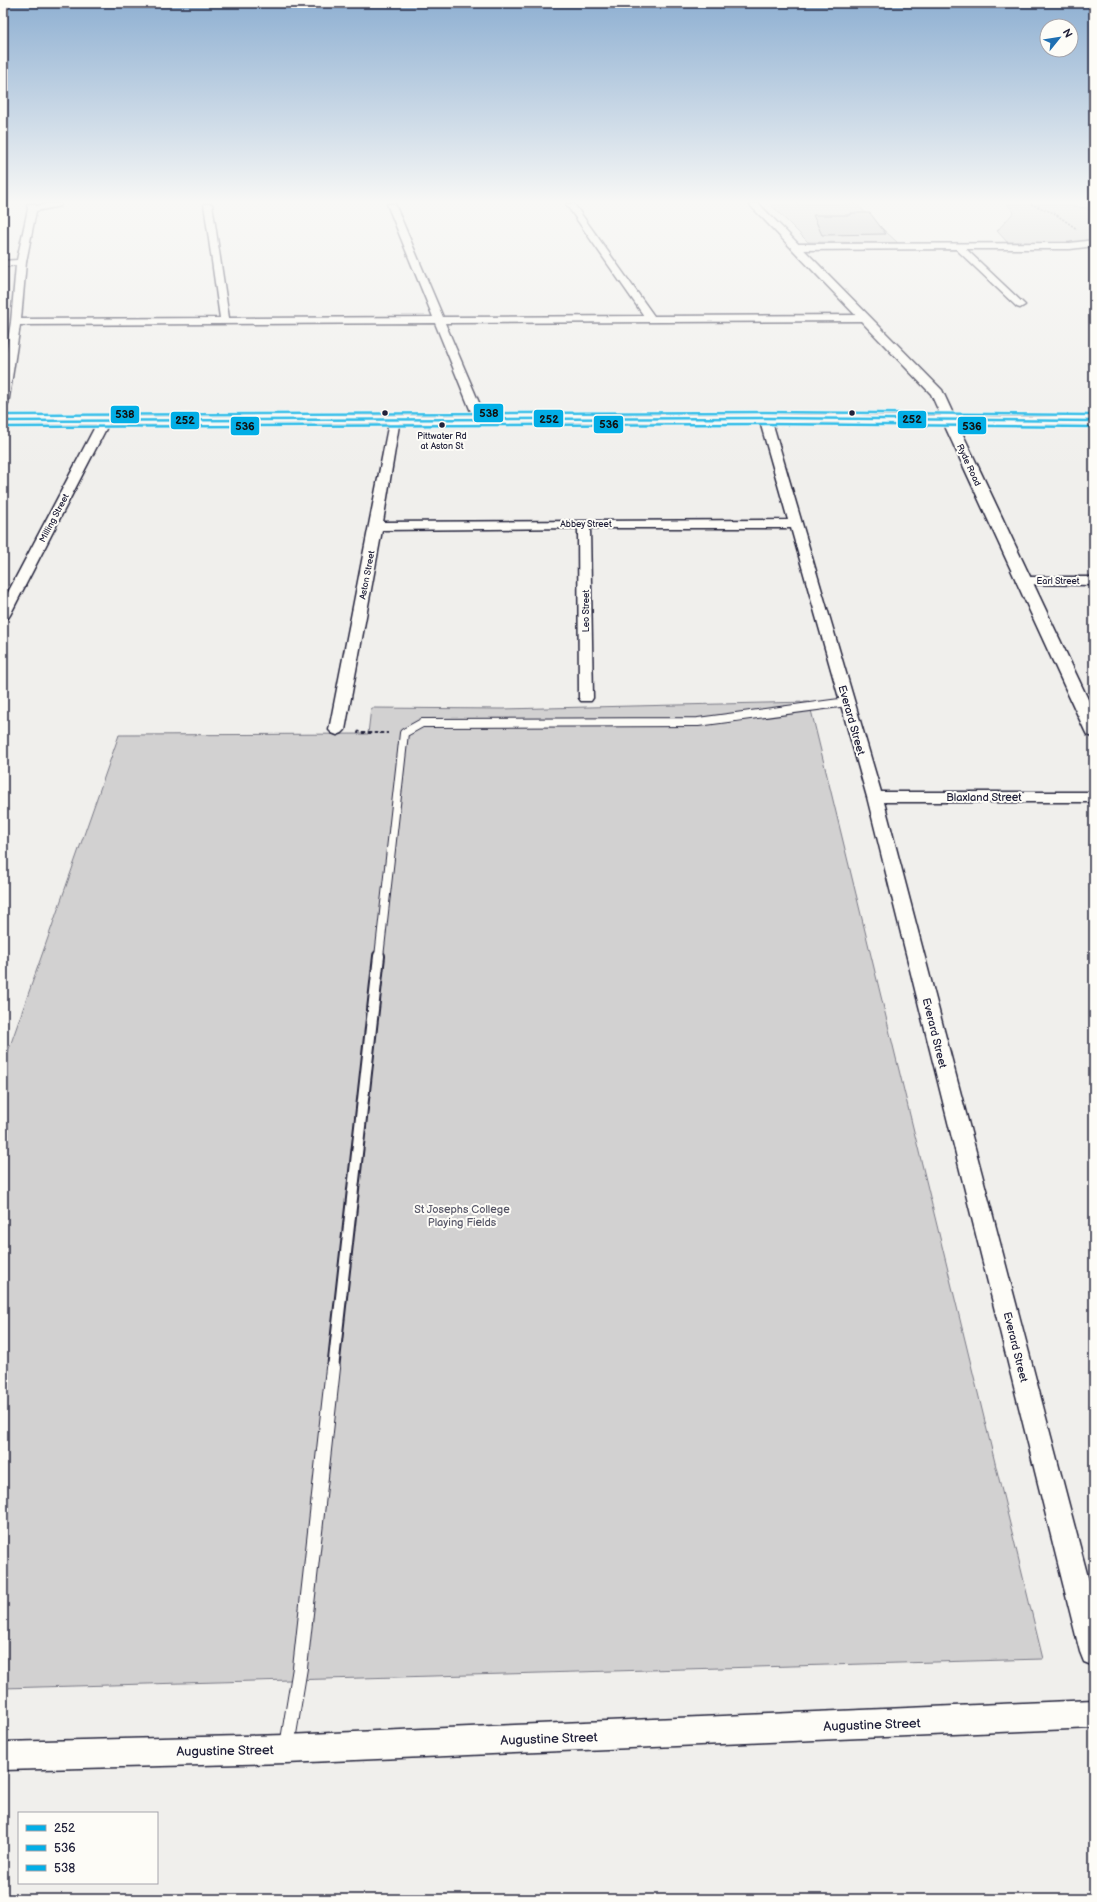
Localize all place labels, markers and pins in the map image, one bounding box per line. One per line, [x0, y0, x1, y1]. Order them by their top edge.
unlabelled marker [380, 408, 390, 418]
unlabelled marker [847, 408, 857, 418]
marker: Pittwater Rd at Aston St [437, 420, 447, 430]
place label: Pittwater Rd at Aston St [417, 431, 467, 452]

